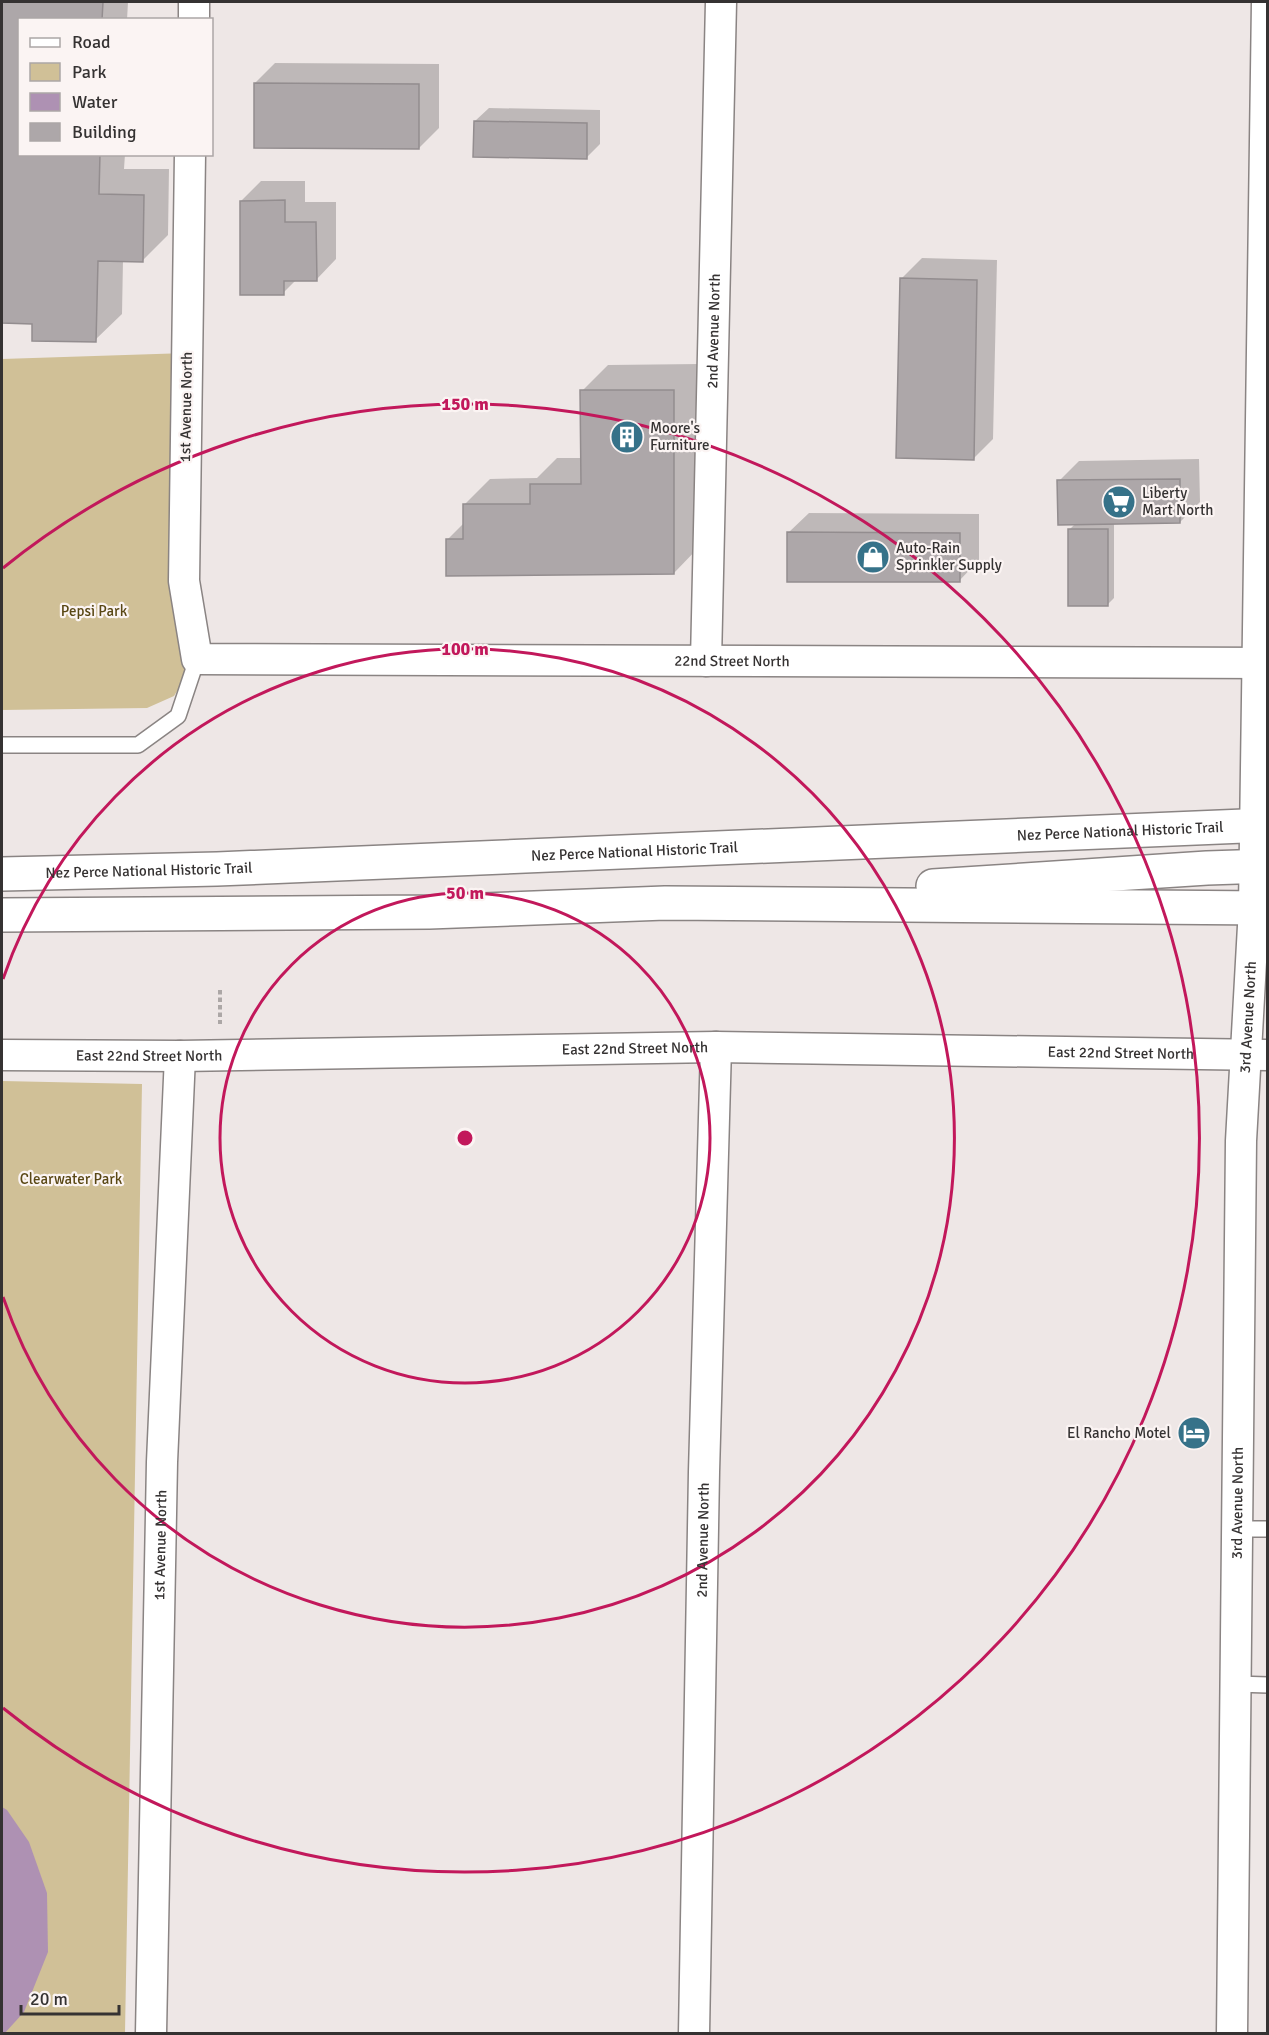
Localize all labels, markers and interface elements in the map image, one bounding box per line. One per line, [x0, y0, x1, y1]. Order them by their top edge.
legend [18, 18, 213, 156]
text: Road [72, 31, 111, 53]
text: Park [72, 61, 107, 83]
text: Water [72, 91, 118, 113]
text: Building [72, 121, 136, 143]
street label: 2nd Avenue North [703, 273, 724, 389]
street label: 1st Avenue North [176, 352, 196, 462]
text: 150 m [441, 393, 489, 415]
building icon: Moore's Furniture [609, 419, 645, 455]
place label: Moore's Furniture [650, 419, 710, 454]
supermarket icon: Liberty Mart North [1101, 484, 1137, 520]
place label: Liberty Mart North [1142, 484, 1213, 519]
shop icon: Auto-Rain Sprinkler Supply [855, 539, 891, 575]
place label: Auto-Rain Sprinkler Supply [896, 539, 1002, 574]
park label: Pepsi Park [61, 602, 128, 620]
text: 100 m [441, 638, 489, 660]
street label: 22nd Street North [674, 652, 790, 670]
street label: Nez Perce National Historic Trail [1016, 818, 1224, 845]
street label: Nez Perce National Historic Trail [531, 838, 738, 865]
street label: Nez Perce National Historic Trail [45, 859, 253, 882]
text: 50 m [446, 882, 484, 904]
street label: 3rd Avenue North [1236, 961, 1260, 1074]
street label: East 22nd Street North [562, 1038, 708, 1059]
street label: East 22nd Street North [1047, 1043, 1194, 1063]
street label: East 22nd Street North [76, 1046, 222, 1065]
centre of rings [455, 1128, 475, 1148]
park label: Clearwater Park [20, 1170, 123, 1188]
hotel icon: El Rancho Motel [1176, 1415, 1212, 1451]
place label: El Rancho Motel [1067, 1424, 1171, 1442]
street label: 3rd Avenue North [1228, 1447, 1247, 1559]
street label: 2nd Avenue North [693, 1482, 713, 1598]
street label: 1st Avenue North [150, 1490, 170, 1601]
scale bar [21, 1978, 118, 2016]
text: 20 m [30, 1988, 68, 2010]

